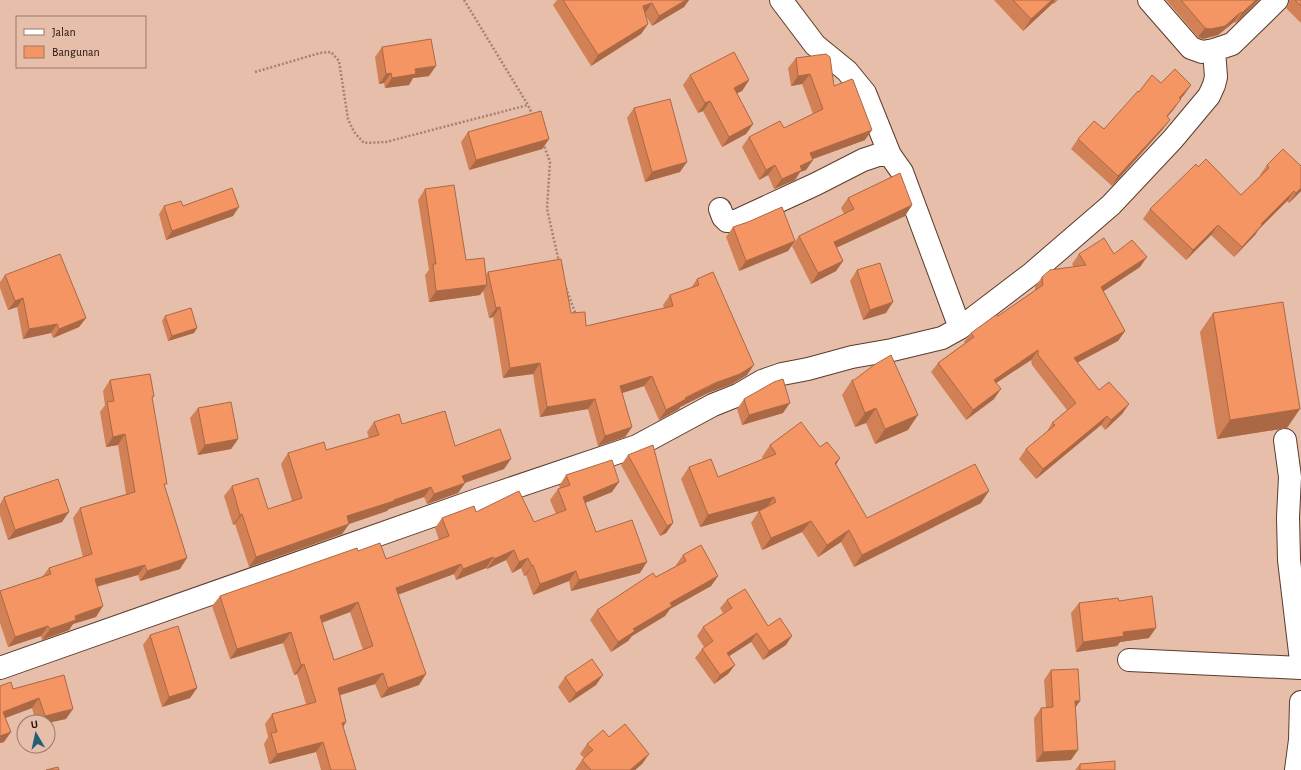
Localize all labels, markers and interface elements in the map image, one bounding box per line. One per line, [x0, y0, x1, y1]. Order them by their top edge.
legend [16, 16, 146, 68]
text: Jalan [52, 26, 76, 38]
text: Bangunan [52, 46, 100, 58]
north arrow [16, 714, 56, 754]
text: U [30, 719, 39, 731]

